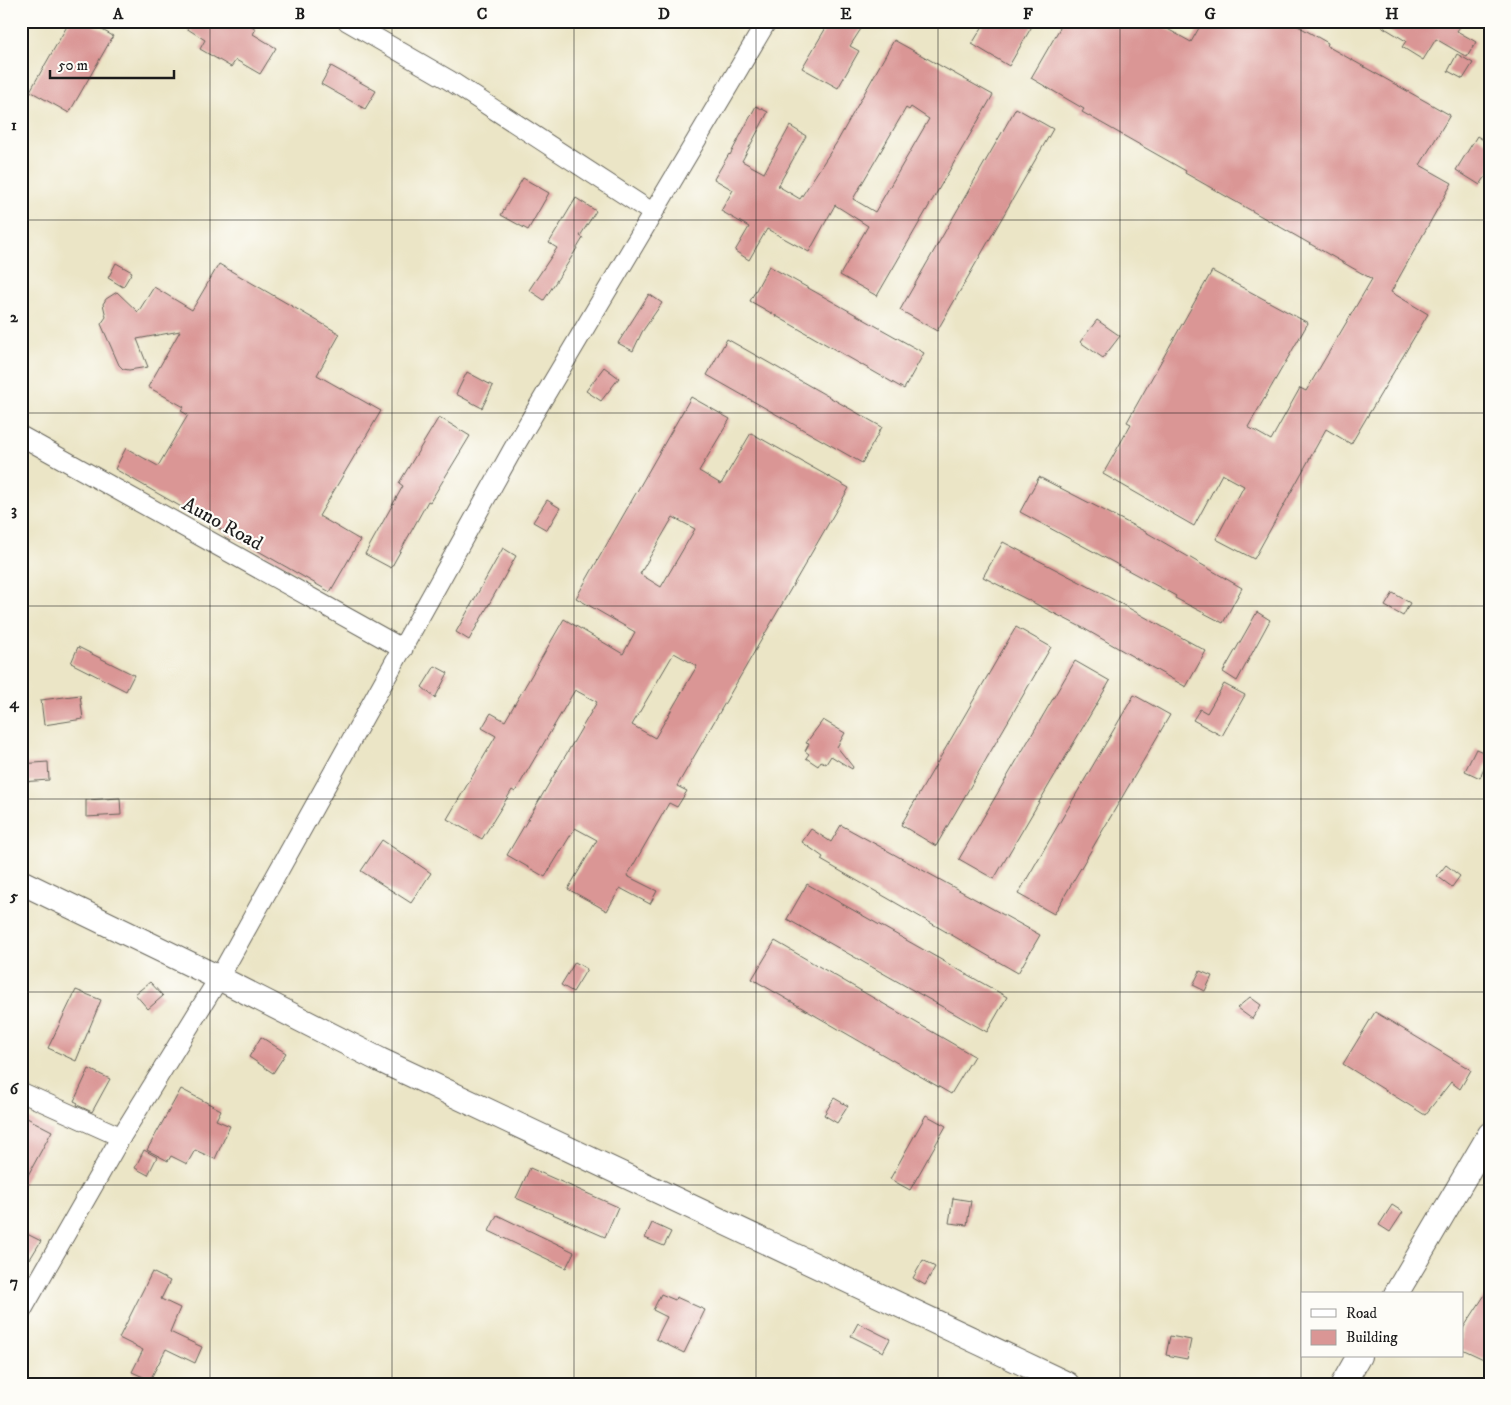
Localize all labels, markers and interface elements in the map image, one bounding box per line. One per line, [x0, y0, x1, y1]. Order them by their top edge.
text: A [112, 4, 124, 24]
text: B [295, 4, 305, 24]
text: C [477, 4, 487, 24]
text: D [658, 4, 670, 24]
text: E [840, 4, 852, 24]
text: F [1023, 4, 1033, 24]
text: G [1204, 4, 1216, 24]
text: H [1385, 4, 1399, 24]
scale bar [50, 48, 174, 80]
text: 50 m [58, 56, 88, 75]
text: 1 [11, 115, 17, 135]
text: 2 [10, 307, 19, 327]
street label: Auno Road [178, 492, 267, 557]
text: 3 [11, 500, 17, 520]
text: 4 [8, 693, 19, 713]
text: 5 [9, 886, 18, 906]
text: 6 [10, 1079, 20, 1099]
text: 7 [10, 1272, 18, 1292]
legend [1301, 1292, 1464, 1358]
text: Road [1346, 1304, 1378, 1323]
text: Building [1346, 1328, 1398, 1347]

